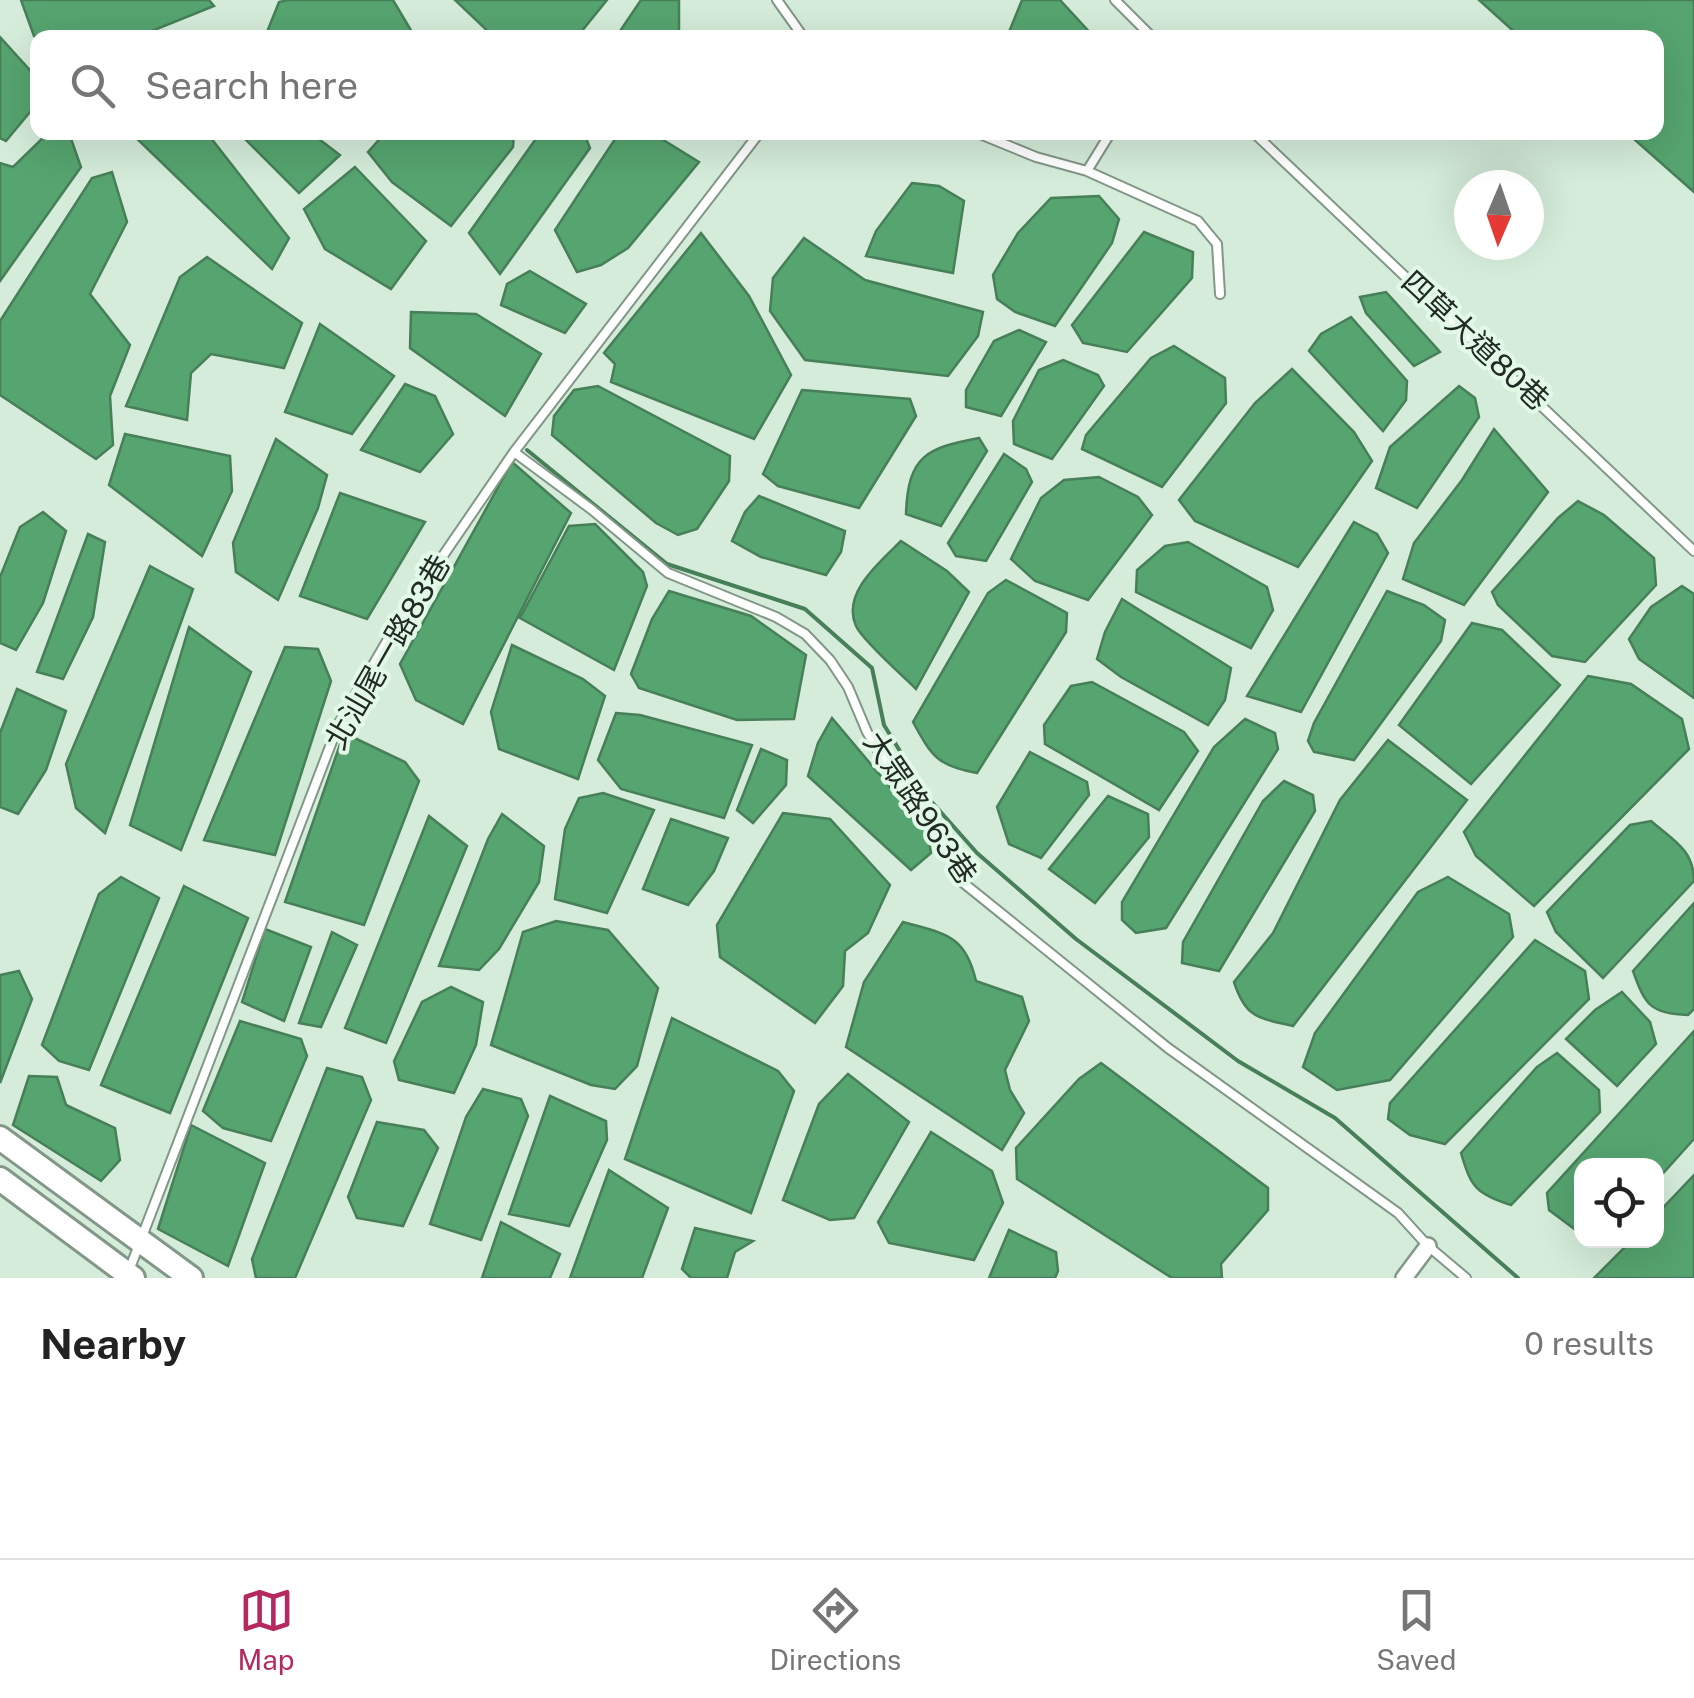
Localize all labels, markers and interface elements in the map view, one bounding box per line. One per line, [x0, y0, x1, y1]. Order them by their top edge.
search box [30, 30, 1664, 140]
icon: search [65, 58, 120, 113]
text: Search here [145, 63, 358, 108]
north arrow [1454, 170, 1544, 260]
street label: 四草大道80巷 [1395, 263, 1557, 417]
street label: 北汕尾一路83巷 [317, 548, 457, 755]
street label: 大眾路963巷 [857, 724, 985, 890]
map controls [1574, 1158, 1664, 1248]
button: locate [1574, 1158, 1664, 1248]
text: Nearby [40, 1319, 186, 1368]
text: 0 results [1524, 1325, 1654, 1362]
tab: Map [238, 1583, 294, 1676]
tab: Directions [770, 1583, 901, 1676]
tab: Saved [1376, 1583, 1456, 1676]

